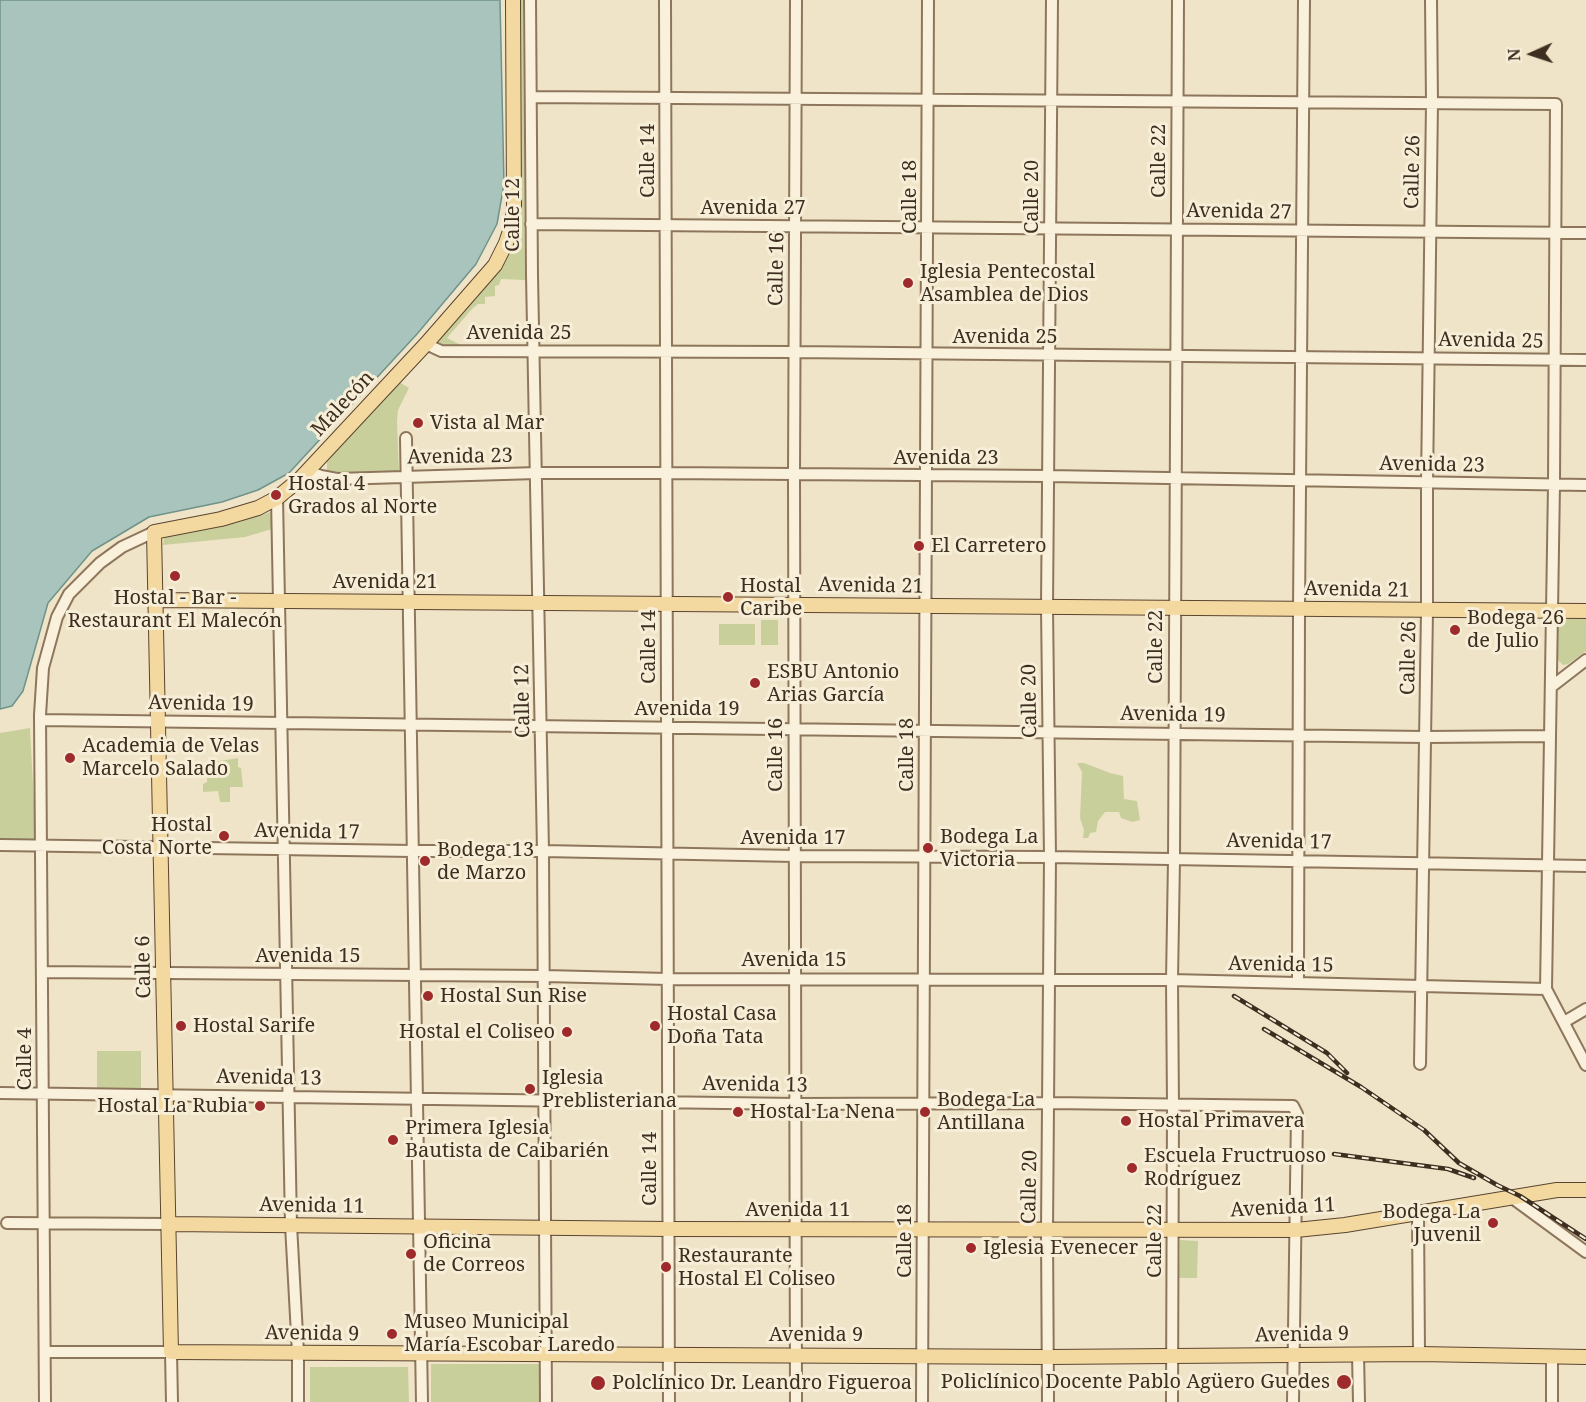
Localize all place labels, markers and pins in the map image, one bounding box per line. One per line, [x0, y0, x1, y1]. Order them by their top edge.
place label: Iglesia Pentecostal Asamblea de Dios [920, 260, 1095, 307]
marker: Iglesia Pentecostal Asamblea de Dios [901, 276, 915, 290]
place label: Vista al Mar [430, 411, 545, 435]
marker: Vista al Mar [411, 416, 425, 430]
place label: Hostal 4 Grados al Norte [288, 472, 437, 519]
marker: Hostal 4 Grados al Norte [269, 488, 283, 502]
place label: El Carretero [931, 534, 1047, 558]
marker: El Carretero [912, 539, 926, 553]
marker: Hostal - Bar - Restaurant El Malecón [168, 569, 182, 583]
place label: Hostal Caribe [740, 574, 802, 621]
place label: Hostal - Bar - Restaurant El Malecón [68, 586, 282, 633]
marker: Hostal Caribe [721, 590, 735, 604]
place label: Bodega 26 de Julio [1467, 606, 1564, 653]
marker: Bodega 26 de Julio [1448, 623, 1462, 637]
place label: ESBU Antonio Arias García [767, 660, 899, 707]
marker: ESBU Antonio Arias García [748, 676, 762, 690]
place label: Academia de Velas Marcelo Salado [82, 734, 259, 781]
marker: Academia de Velas Marcelo Salado [63, 751, 77, 765]
place label: Hostal Costa Norte [102, 813, 212, 860]
place label: Bodega La Victoria [940, 825, 1039, 872]
marker: Hostal Costa Norte [217, 829, 231, 843]
place label: Bodega 13 de Marzo [437, 838, 534, 885]
marker: Bodega La Victoria [921, 841, 935, 855]
marker: Bodega 13 de Marzo [418, 854, 432, 868]
place label: Hostal Sun Rise [440, 984, 587, 1008]
marker: Hostal Sun Rise [421, 989, 435, 1003]
place label: Hostal Casa Doña Tata [667, 1002, 777, 1049]
place label: Hostal Sarife [193, 1014, 315, 1038]
marker: Hostal Sarife [174, 1019, 188, 1033]
marker: Hostal Casa Doña Tata [648, 1019, 662, 1033]
place label: Hostal el Coliseo [399, 1020, 555, 1044]
marker: Hostal el Coliseo [560, 1025, 574, 1039]
place label: Iglesia Preblisteriana [542, 1066, 677, 1113]
marker: Iglesia Preblisteriana [523, 1082, 537, 1096]
place label: Bodega La Antillana [937, 1088, 1036, 1135]
place label: Hostal La Rubia [97, 1094, 248, 1118]
marker: Hostal La Rubia [253, 1099, 267, 1113]
place label: Hostal La Nena [750, 1100, 895, 1124]
marker: Hostal La Nena [731, 1105, 745, 1119]
marker: Bodega La Antillana [918, 1105, 932, 1119]
place label: Hostal Primavera [1138, 1109, 1305, 1133]
marker: Hostal Primavera [1119, 1114, 1133, 1128]
place label: Primera Iglesia Bautista de Caibarién [405, 1116, 609, 1163]
marker: Primera Iglesia Bautista de Caibarién [386, 1133, 400, 1147]
place label: Escuela Fructruoso Rodríguez [1144, 1144, 1326, 1191]
marker: Escuela Fructruoso Rodríguez [1125, 1161, 1139, 1175]
place label: Bodega La Juvenil [1382, 1200, 1481, 1247]
marker: Bodega La Juvenil [1486, 1216, 1500, 1230]
place label: Oficina de Correos [423, 1230, 525, 1277]
place label: Iglesia Evenecer [983, 1236, 1138, 1260]
marker: Iglesia Evenecer [964, 1241, 978, 1255]
place label: Restaurante Hostal El Coliseo [678, 1244, 836, 1291]
marker: Oficina de Correos [404, 1247, 418, 1261]
marker: Restaurante Hostal El Coliseo [659, 1260, 673, 1274]
place label: Museo Municipal María Escobar Laredo [404, 1310, 615, 1357]
marker: Museo Municipal María Escobar Laredo [385, 1327, 399, 1341]
place label: Policlínico Docente Pablo Agüero Guedes [941, 1370, 1330, 1394]
place label: Polclínico Dr. Leandro Figueroa [612, 1371, 912, 1395]
marker: Policlínico Docente Pablo Agüero Guedes [1335, 1373, 1353, 1391]
marker: Polclínico Dr. Leandro Figueroa [589, 1374, 607, 1392]

